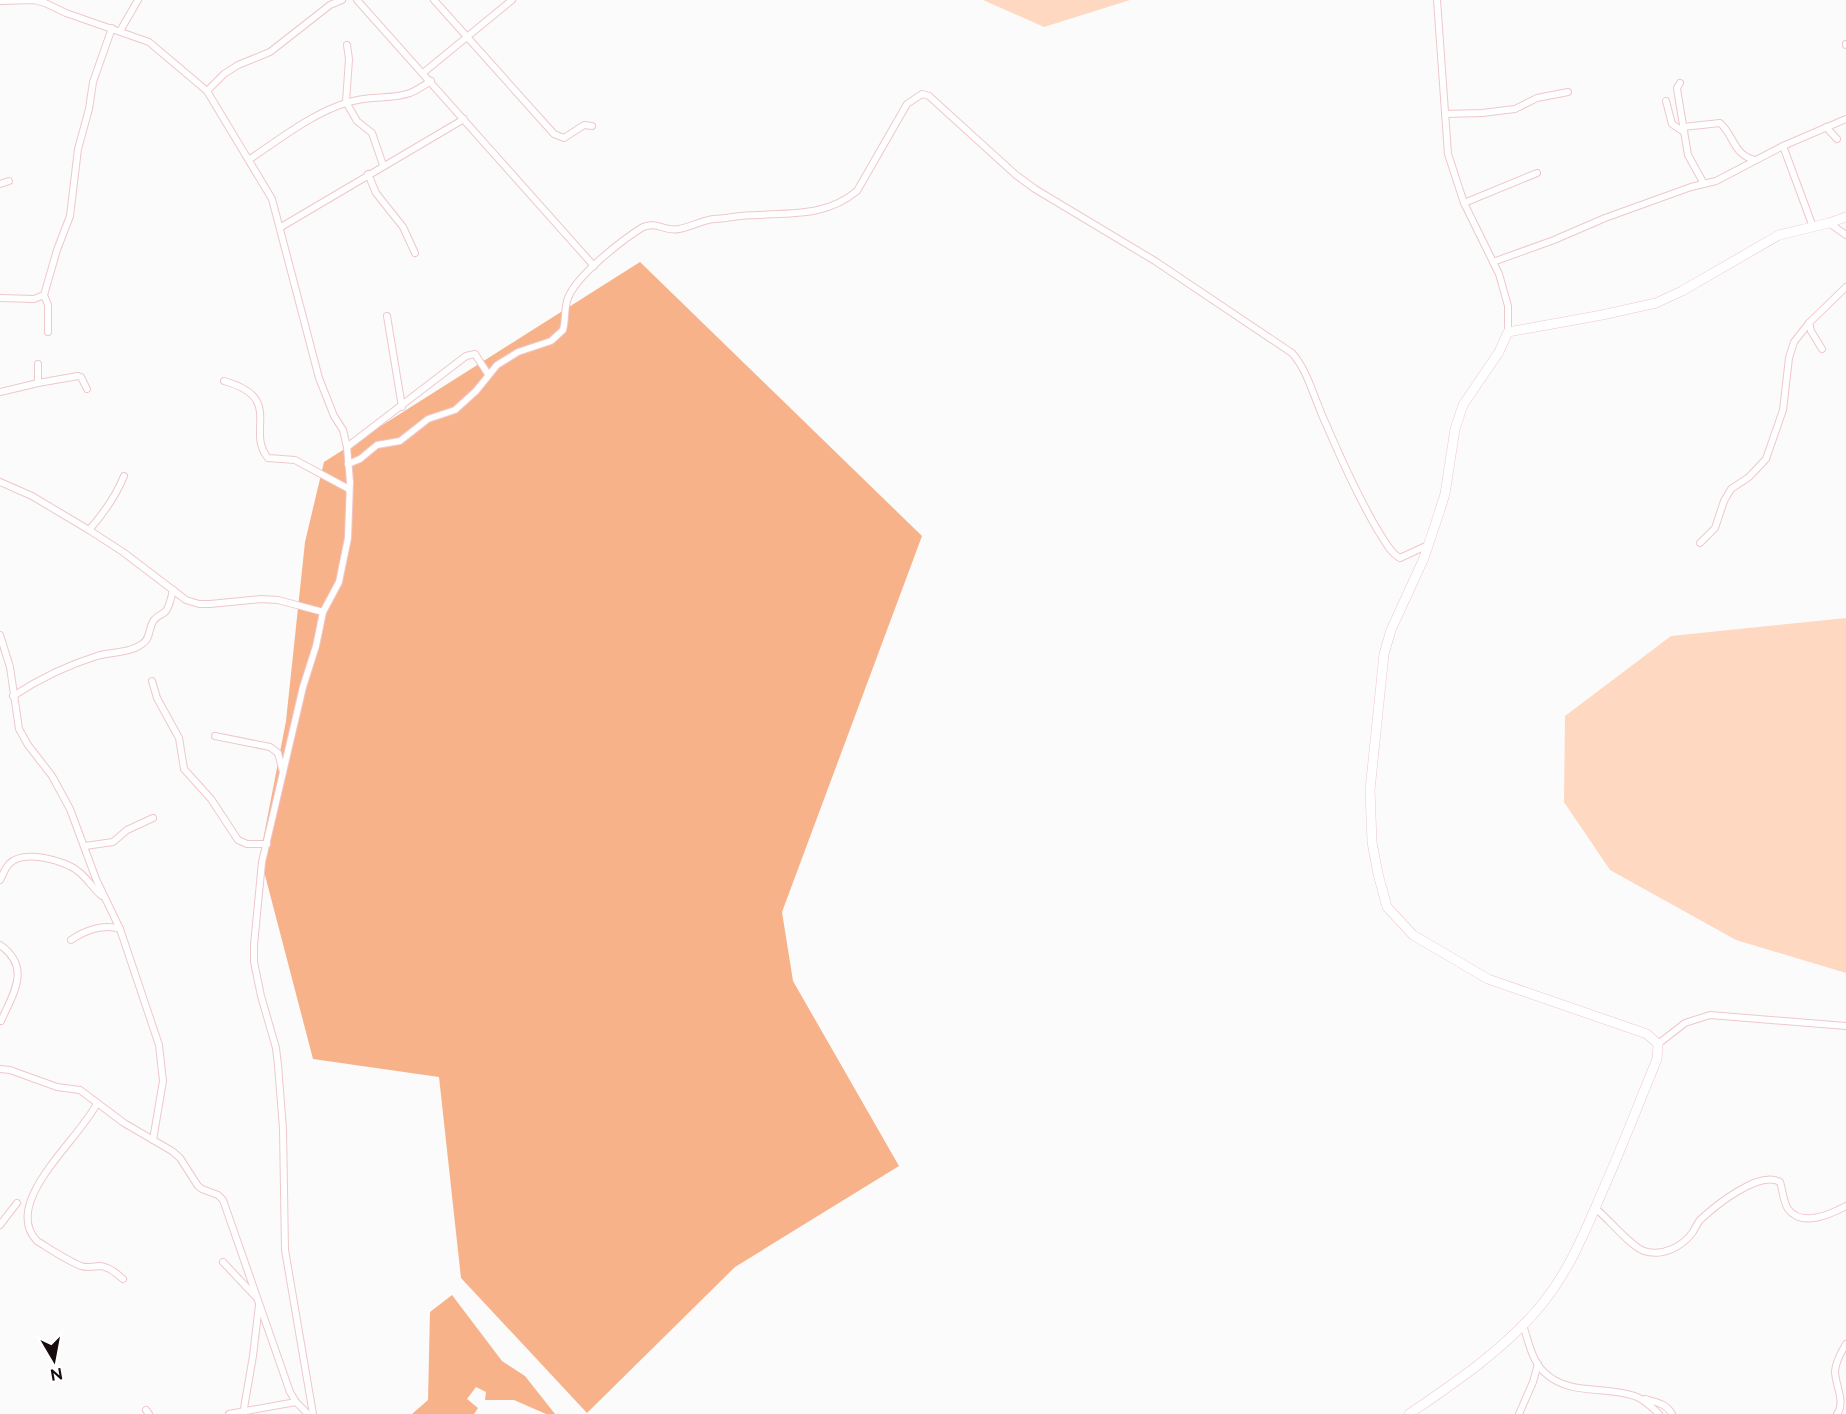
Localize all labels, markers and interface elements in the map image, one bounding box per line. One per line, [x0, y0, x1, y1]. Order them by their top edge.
north arrow [24, 1330, 84, 1390]
text: N [49, 1364, 64, 1385]

